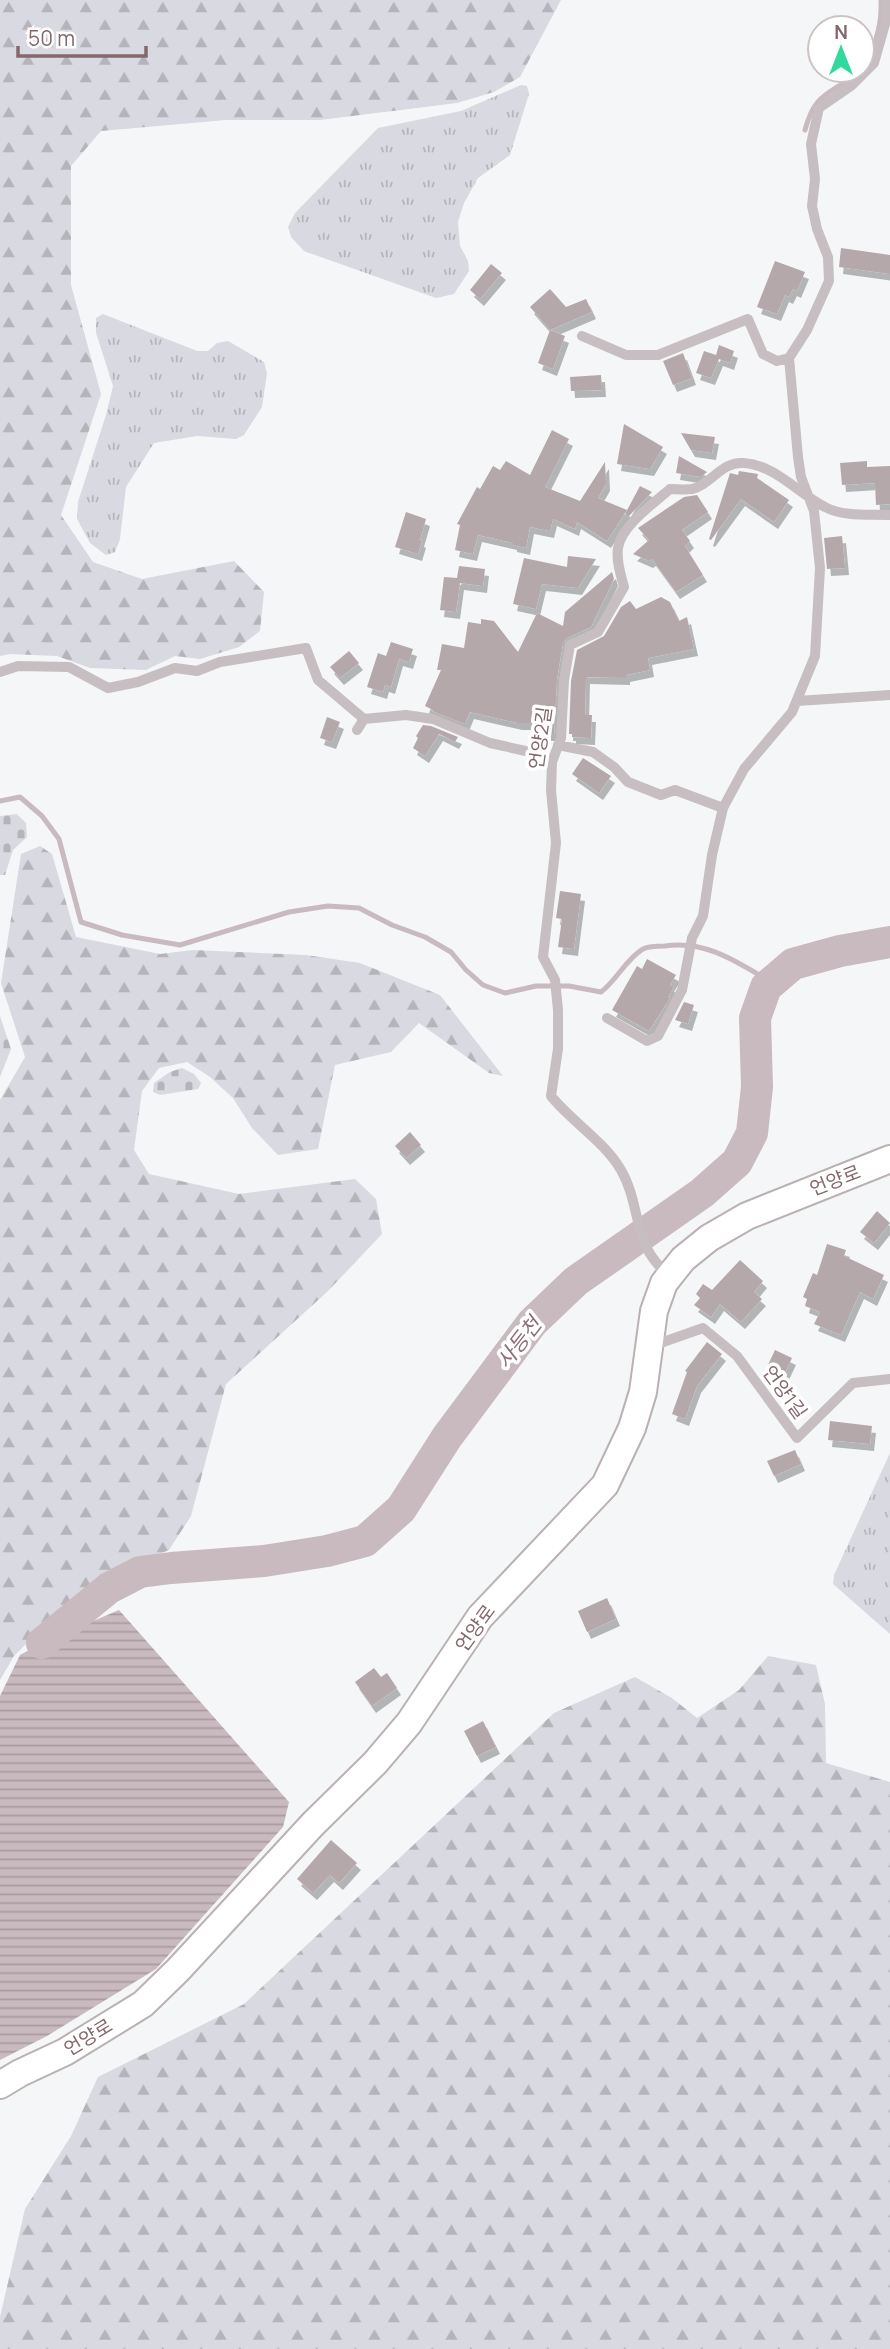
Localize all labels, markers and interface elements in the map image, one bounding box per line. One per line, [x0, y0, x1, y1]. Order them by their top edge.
scale bar [18, 14, 145, 58]
north arrow [806, 14, 876, 84]
text: N [834, 19, 848, 45]
text: 50 m [28, 24, 75, 52]
street label: 언양2길 [523, 705, 557, 771]
street label: 언양로 [806, 1158, 864, 1202]
water label: 사등천 [489, 1309, 549, 1374]
street label: 언양1길 [757, 1360, 813, 1424]
street label: 언양로 [449, 1599, 501, 1657]
street label: 언양로 [59, 2012, 117, 2062]

